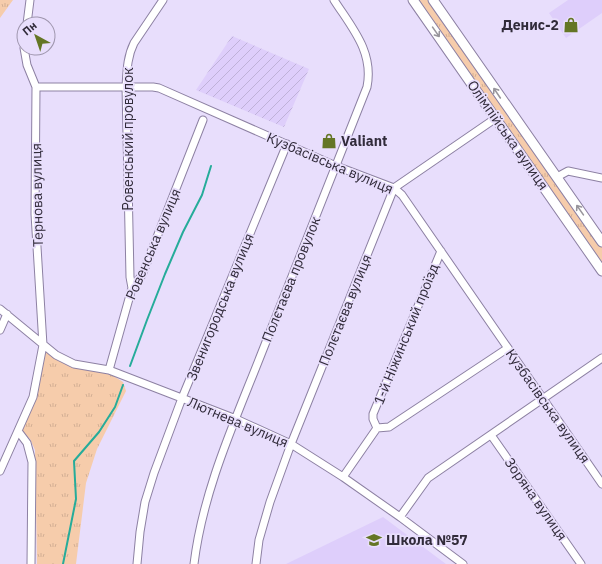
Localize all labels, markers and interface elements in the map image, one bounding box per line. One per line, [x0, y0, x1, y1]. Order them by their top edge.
north arrow [16, 16, 56, 56]
place label: Денис-2 [501, 16, 559, 34]
shop icon: Денис-2 [562, 16, 580, 34]
text: Пн [20, 18, 40, 38]
one-way arrow [432, 26, 440, 37]
street label: Ровенський провулок [119, 67, 137, 211]
street label: Олімпійська вулиця [463, 77, 553, 193]
one-way arrow [493, 87, 501, 98]
street label: Кузбасівська вулиця [264, 128, 396, 198]
shop icon: Valiant [320, 132, 338, 150]
place label: Valiant [341, 132, 387, 150]
street label: Тернова вулиця [27, 143, 47, 247]
street label: Ровенська вулиця [121, 186, 185, 302]
one-way arrow [576, 205, 584, 216]
street label: Полєтаєва провулок [258, 213, 325, 344]
street label: Звенигородська вулиця [182, 231, 258, 383]
street label: Полєтаєва вулиця [314, 252, 376, 368]
street label: 1-й Ніжинський проїзд [369, 261, 443, 407]
street label: Кузбасівська вулиця [502, 345, 594, 467]
street label: Лютнева вулиця [185, 393, 291, 451]
street label: Зоряна вулиця [501, 454, 571, 544]
school or university icon: Школа №57 [365, 531, 383, 549]
place label: Школа №57 [386, 531, 468, 549]

